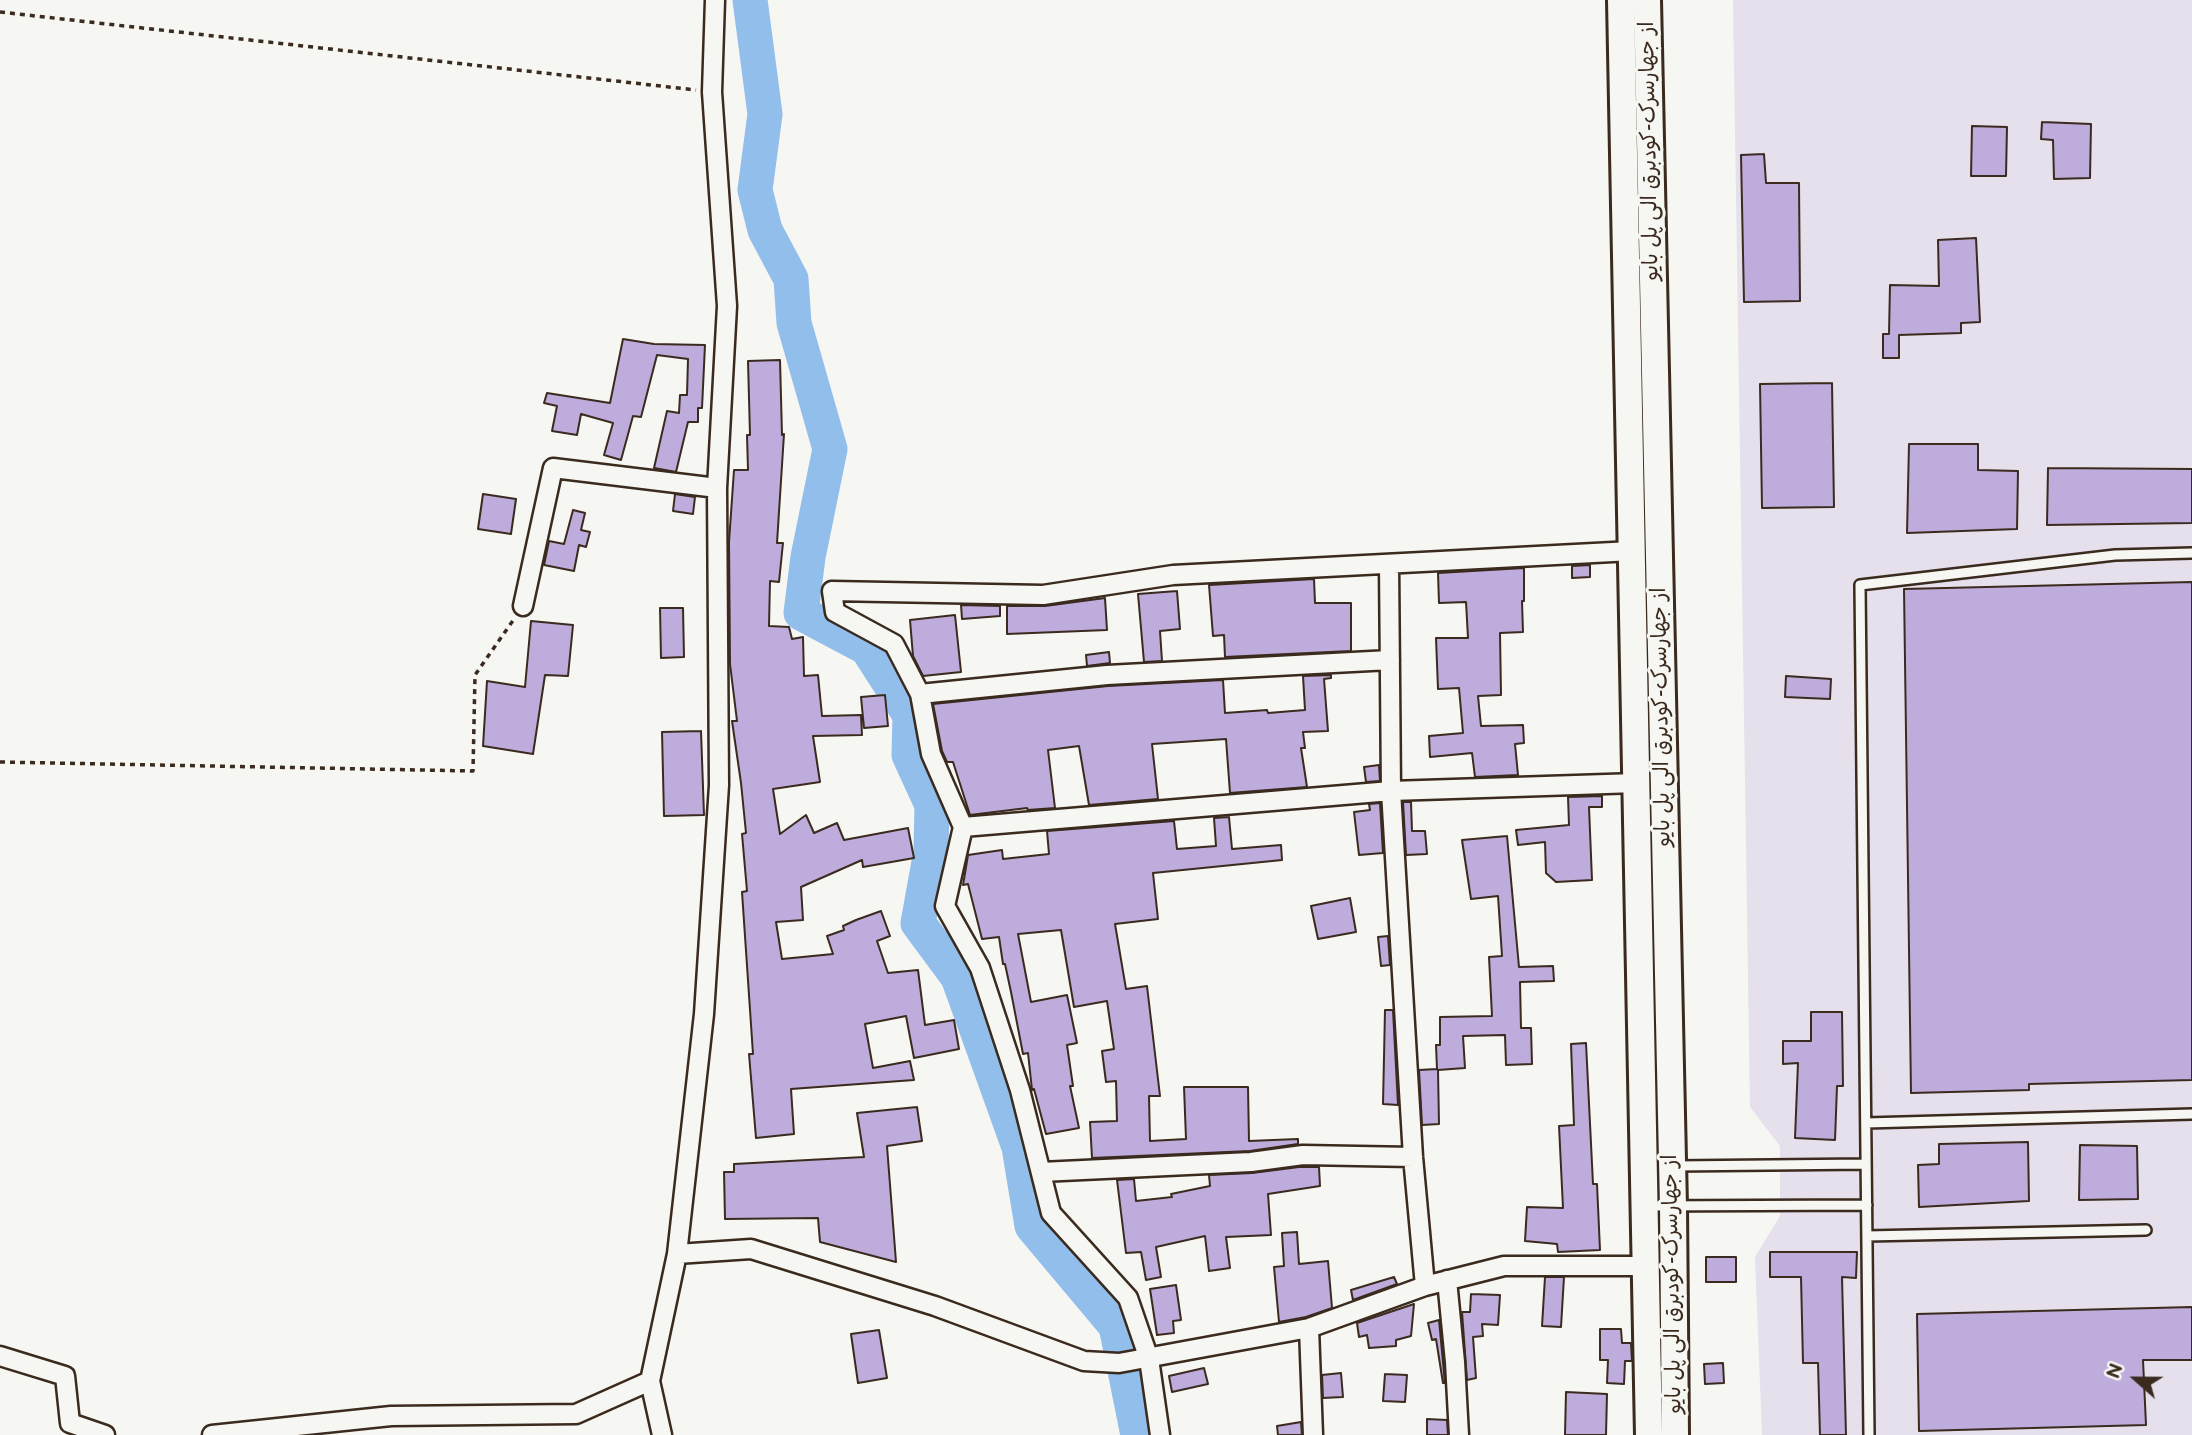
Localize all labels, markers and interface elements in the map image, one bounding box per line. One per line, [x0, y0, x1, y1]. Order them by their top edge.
street label: از جهارسرک-کودبرق الی پل بایو [1635, 21, 1665, 281]
street label: از جهارسرک-کودبرق الی پل بایو [1647, 587, 1677, 847]
street label: از جهارسرک-کودبرق الی پل بایو [1658, 1154, 1688, 1414]
north arrow [2101, 1344, 2171, 1414]
text: N [2103, 1361, 2129, 1382]

